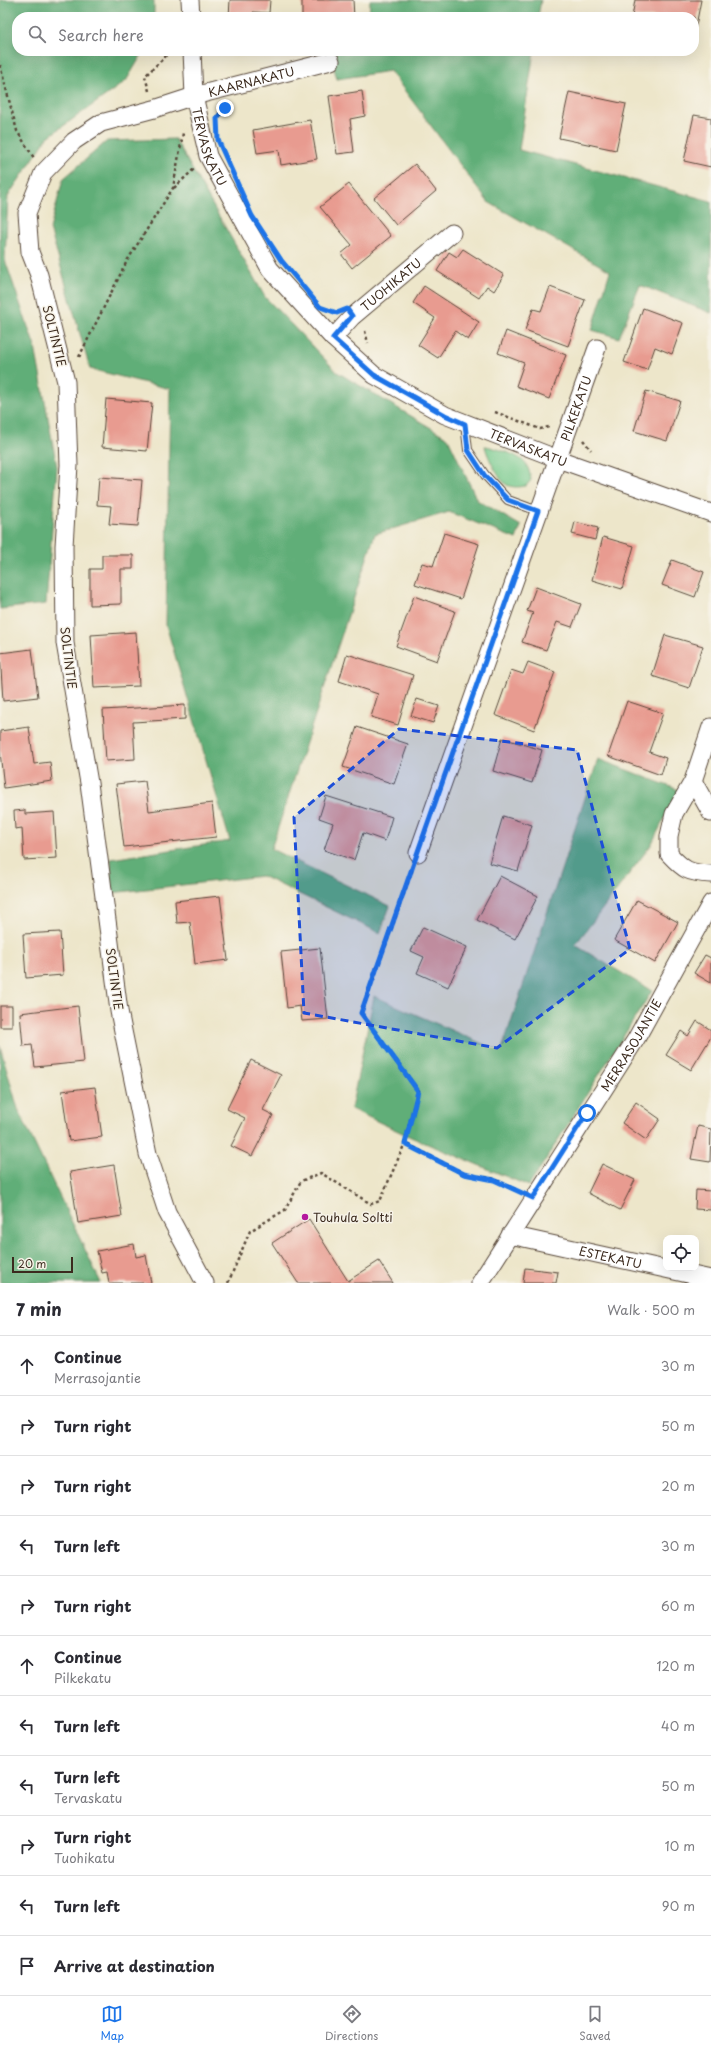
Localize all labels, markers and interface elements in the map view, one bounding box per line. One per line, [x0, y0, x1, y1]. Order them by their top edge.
search box [12, 12, 699, 56]
icon: search [26, 23, 48, 45]
text: Search here [58, 23, 144, 46]
street label: KAARNAKATU [206, 62, 296, 101]
route end [216, 99, 234, 117]
street label: TERVASKATU [188, 105, 232, 189]
street label: TUOHIKATU [356, 254, 425, 315]
street label: SOLTINTIE [39, 303, 71, 369]
street label: PILKEKATU [556, 373, 596, 443]
street label: TERVASKATU [487, 424, 570, 471]
street label: SOLTINTIE [56, 626, 82, 690]
street label: SOLTINTIE [102, 947, 128, 1012]
street label: MERRASOJANTIE [596, 995, 666, 1095]
route start [578, 1104, 596, 1122]
place label: Touhula Soltti [313, 1208, 393, 1226]
marker: Touhula Soltti [300, 1212, 310, 1222]
map controls [663, 1235, 699, 1271]
button: locate [663, 1235, 699, 1271]
street label: ESTEKATU [577, 1241, 644, 1273]
scale bar [12, 1255, 73, 1274]
text: 20 m [18, 1255, 46, 1272]
text: 7 min [16, 1296, 62, 1322]
text: Walk · 500 m [607, 1300, 695, 1319]
text: Continue [54, 1345, 122, 1368]
icon: ahead [16, 1355, 38, 1377]
text: 30 m [661, 1356, 695, 1375]
text: Merrasojantie [54, 1368, 141, 1387]
text: Turn right [54, 1414, 131, 1437]
icon: right [16, 1415, 38, 1437]
text: 50 m [661, 1416, 695, 1435]
text: Turn right [54, 1474, 131, 1497]
icon: right [16, 1475, 38, 1497]
text: 20 m [661, 1476, 695, 1495]
text: Turn left [54, 1534, 120, 1557]
icon: left [16, 1535, 38, 1557]
text: 30 m [661, 1536, 695, 1555]
text: Turn right [54, 1594, 131, 1617]
icon: right [16, 1595, 38, 1617]
text: 60 m [661, 1596, 695, 1615]
text: Continue [54, 1645, 122, 1668]
icon: ahead [16, 1655, 38, 1677]
text: 120 m [656, 1656, 695, 1675]
text: Pilkekatu [54, 1668, 111, 1687]
text: Turn left [54, 1714, 120, 1737]
icon: left [16, 1715, 38, 1737]
text: 40 m [661, 1716, 695, 1735]
text: Turn left [54, 1765, 120, 1788]
icon: left [16, 1775, 38, 1797]
text: 50 m [661, 1776, 695, 1795]
text: Tervaskatu [54, 1788, 122, 1807]
text: Turn right [54, 1825, 131, 1848]
icon: right [16, 1835, 38, 1857]
text: 10 m [665, 1836, 695, 1855]
text: Tuohikatu [54, 1848, 115, 1867]
text: Turn left [54, 1894, 120, 1917]
icon: left [16, 1895, 38, 1917]
text: 90 m [662, 1896, 695, 1915]
text: Arrive at destination [54, 1954, 215, 1977]
icon: arrive [16, 1955, 38, 1977]
tab: Map [100, 2003, 124, 2044]
tab: Directions [325, 2003, 378, 2044]
tab: Saved [579, 2003, 611, 2044]

